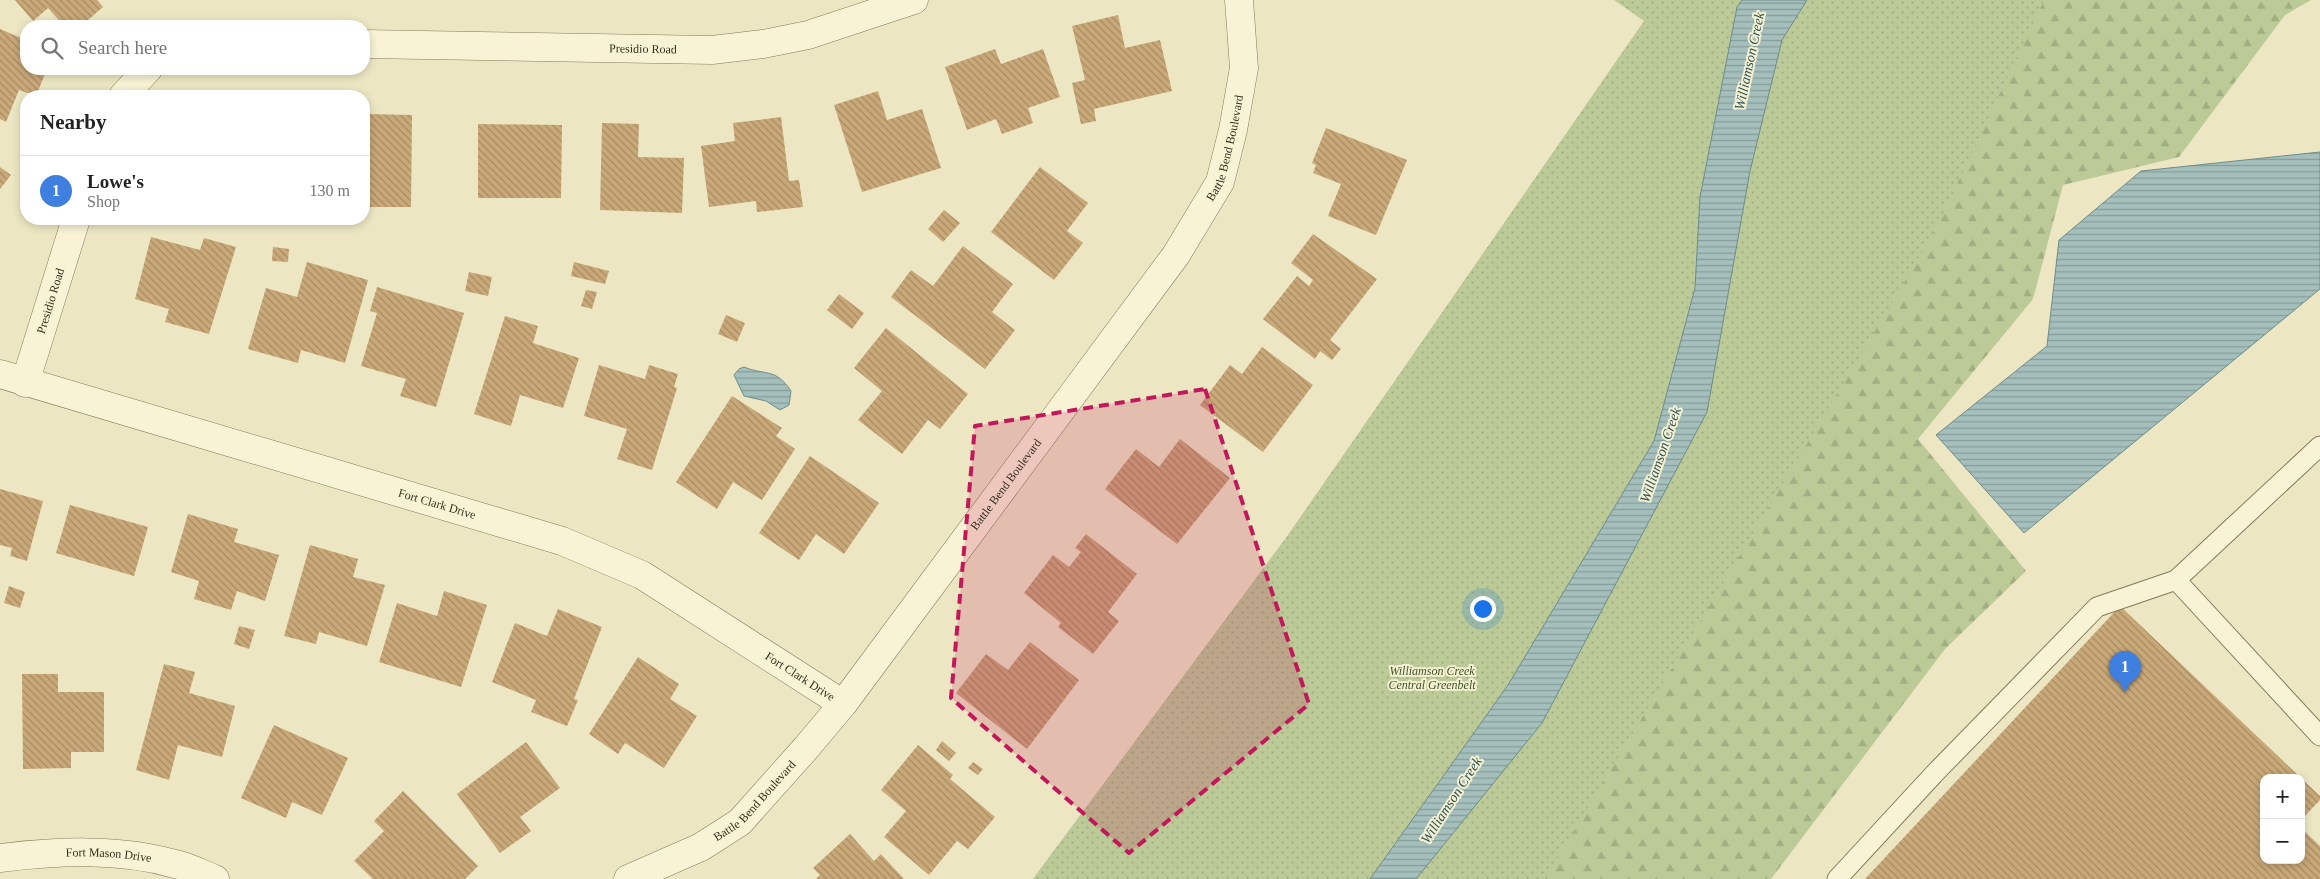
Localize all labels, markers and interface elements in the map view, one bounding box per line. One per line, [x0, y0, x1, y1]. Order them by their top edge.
water label: Williamson Creek [1732, 10, 1767, 111]
search box [20, 20, 370, 75]
icon: search [38, 34, 66, 62]
text: Search here [78, 37, 167, 58]
street label: Presidio Road [609, 41, 677, 56]
street label: Battle Bend Boulevard [1203, 94, 1246, 204]
text: Nearby [40, 110, 107, 134]
text: Lowe's [87, 171, 144, 192]
text: 1 [52, 182, 60, 199]
text: 130 m [310, 182, 350, 199]
text: Shop [87, 193, 120, 210]
street label: Presidio Road [34, 266, 67, 335]
water label: Williamson Creek [1637, 405, 1684, 505]
street label: Battle Bend Boulevard [967, 436, 1044, 533]
street label: Fort Clark Drive [397, 486, 477, 522]
your location [1470, 596, 1496, 622]
street label: Fort Clark Drive [763, 649, 838, 704]
pin: 1 [2109, 651, 2141, 692]
park label: Williamson Creek Central Greenbelt [1388, 664, 1476, 692]
water label: Williamson Creek [1418, 754, 1485, 846]
street label: Battle Bend Boulevard [711, 758, 798, 844]
map controls [2260, 774, 2305, 864]
button: + [2260, 774, 2305, 819]
button: − [2260, 819, 2305, 864]
street label: Fort Mason Drive [66, 845, 153, 865]

